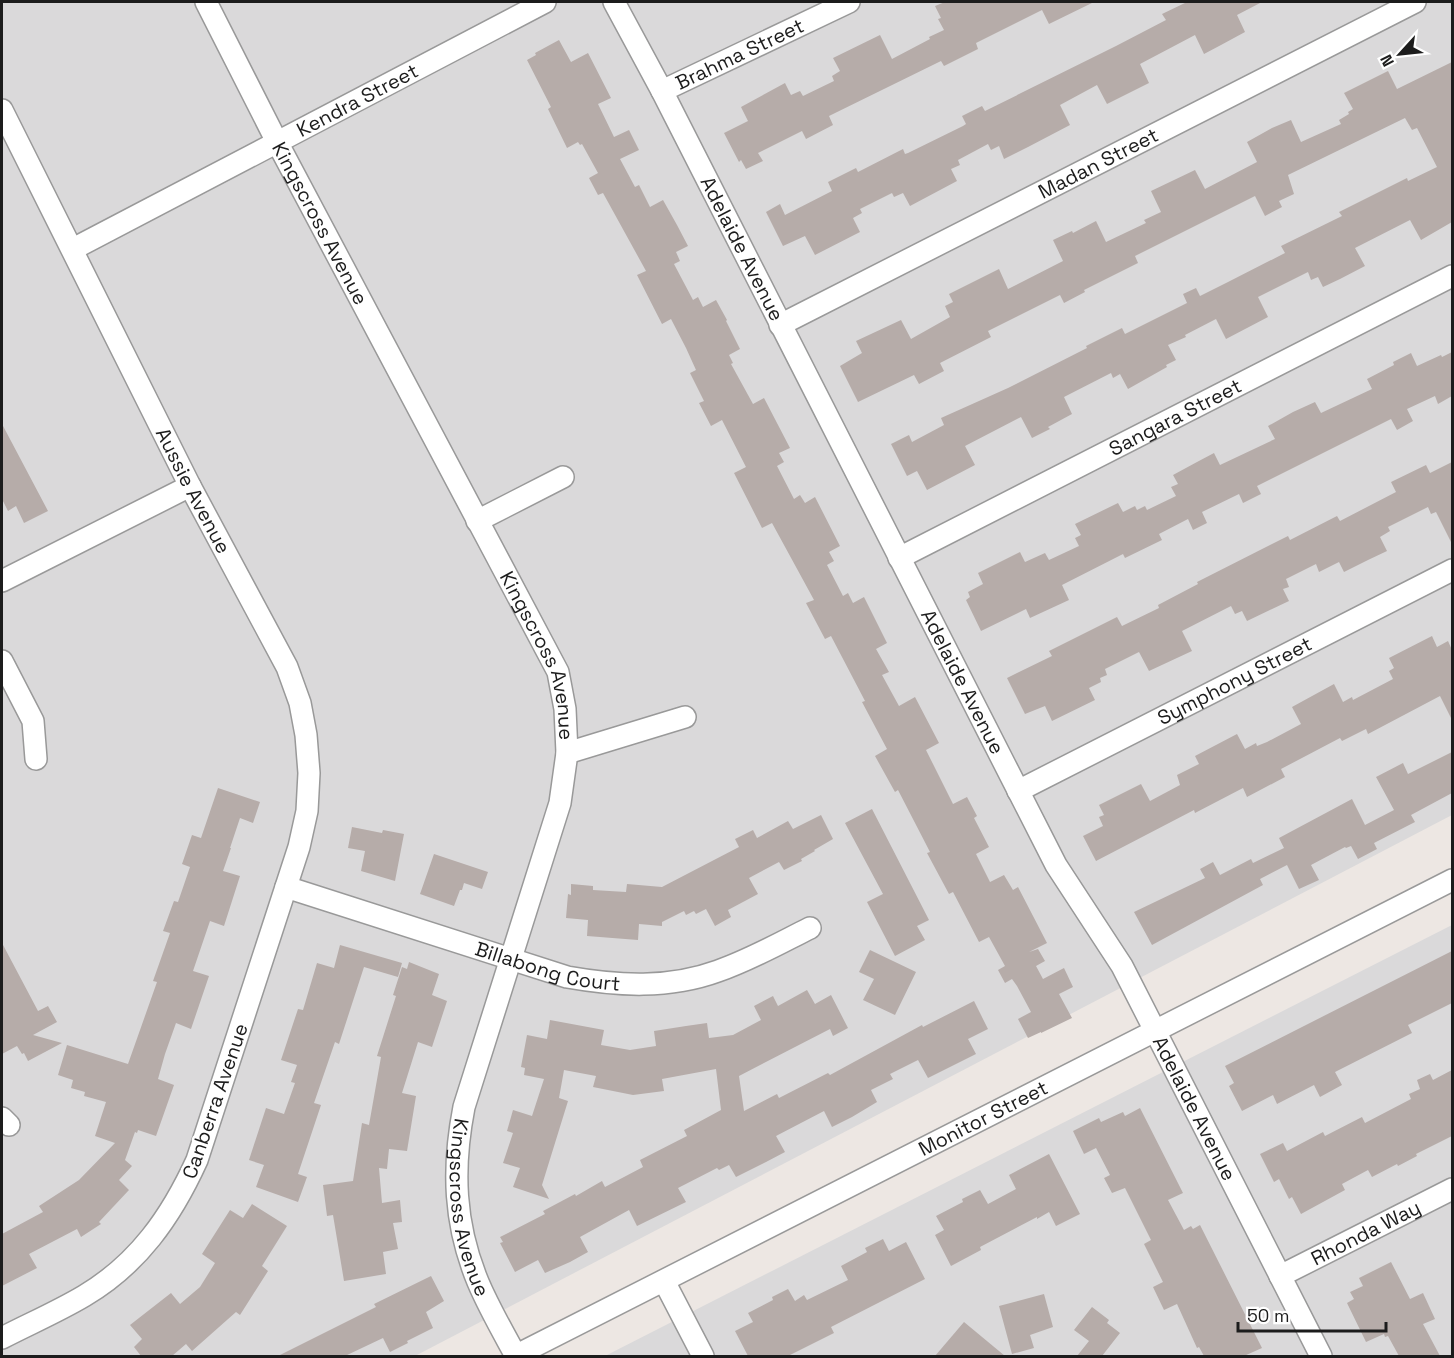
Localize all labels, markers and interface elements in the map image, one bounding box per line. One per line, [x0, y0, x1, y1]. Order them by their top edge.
street label: Brahma Street [671, 12, 808, 96]
north arrow [1370, 24, 1430, 84]
text: N [1375, 51, 1399, 70]
street label: Kendra Street [292, 58, 423, 143]
street label: Madan Street [1034, 122, 1163, 205]
street label: Kingscross Avenue [266, 137, 374, 309]
street label: Adelaide Avenue [695, 172, 790, 325]
street label: Sangara Street [1105, 373, 1246, 462]
street label: Aussie Avenue [150, 423, 237, 558]
street label: Kingscross Avenue [494, 567, 579, 741]
street label: Adelaide Avenue [915, 605, 1010, 758]
street label: Symphony Street [1153, 631, 1316, 731]
street label: Billabong Court [472, 935, 621, 997]
street label: Canberra Avenue [176, 1020, 254, 1182]
street label: Adelaide Avenue [1147, 1032, 1242, 1185]
street label: Monitor Street [914, 1074, 1052, 1162]
street label: Kingscross Avenue [444, 1117, 496, 1301]
street label: Rhonda Way [1306, 1194, 1425, 1271]
scale bar [1238, 1295, 1386, 1333]
text: 50 m [1247, 1304, 1289, 1327]

